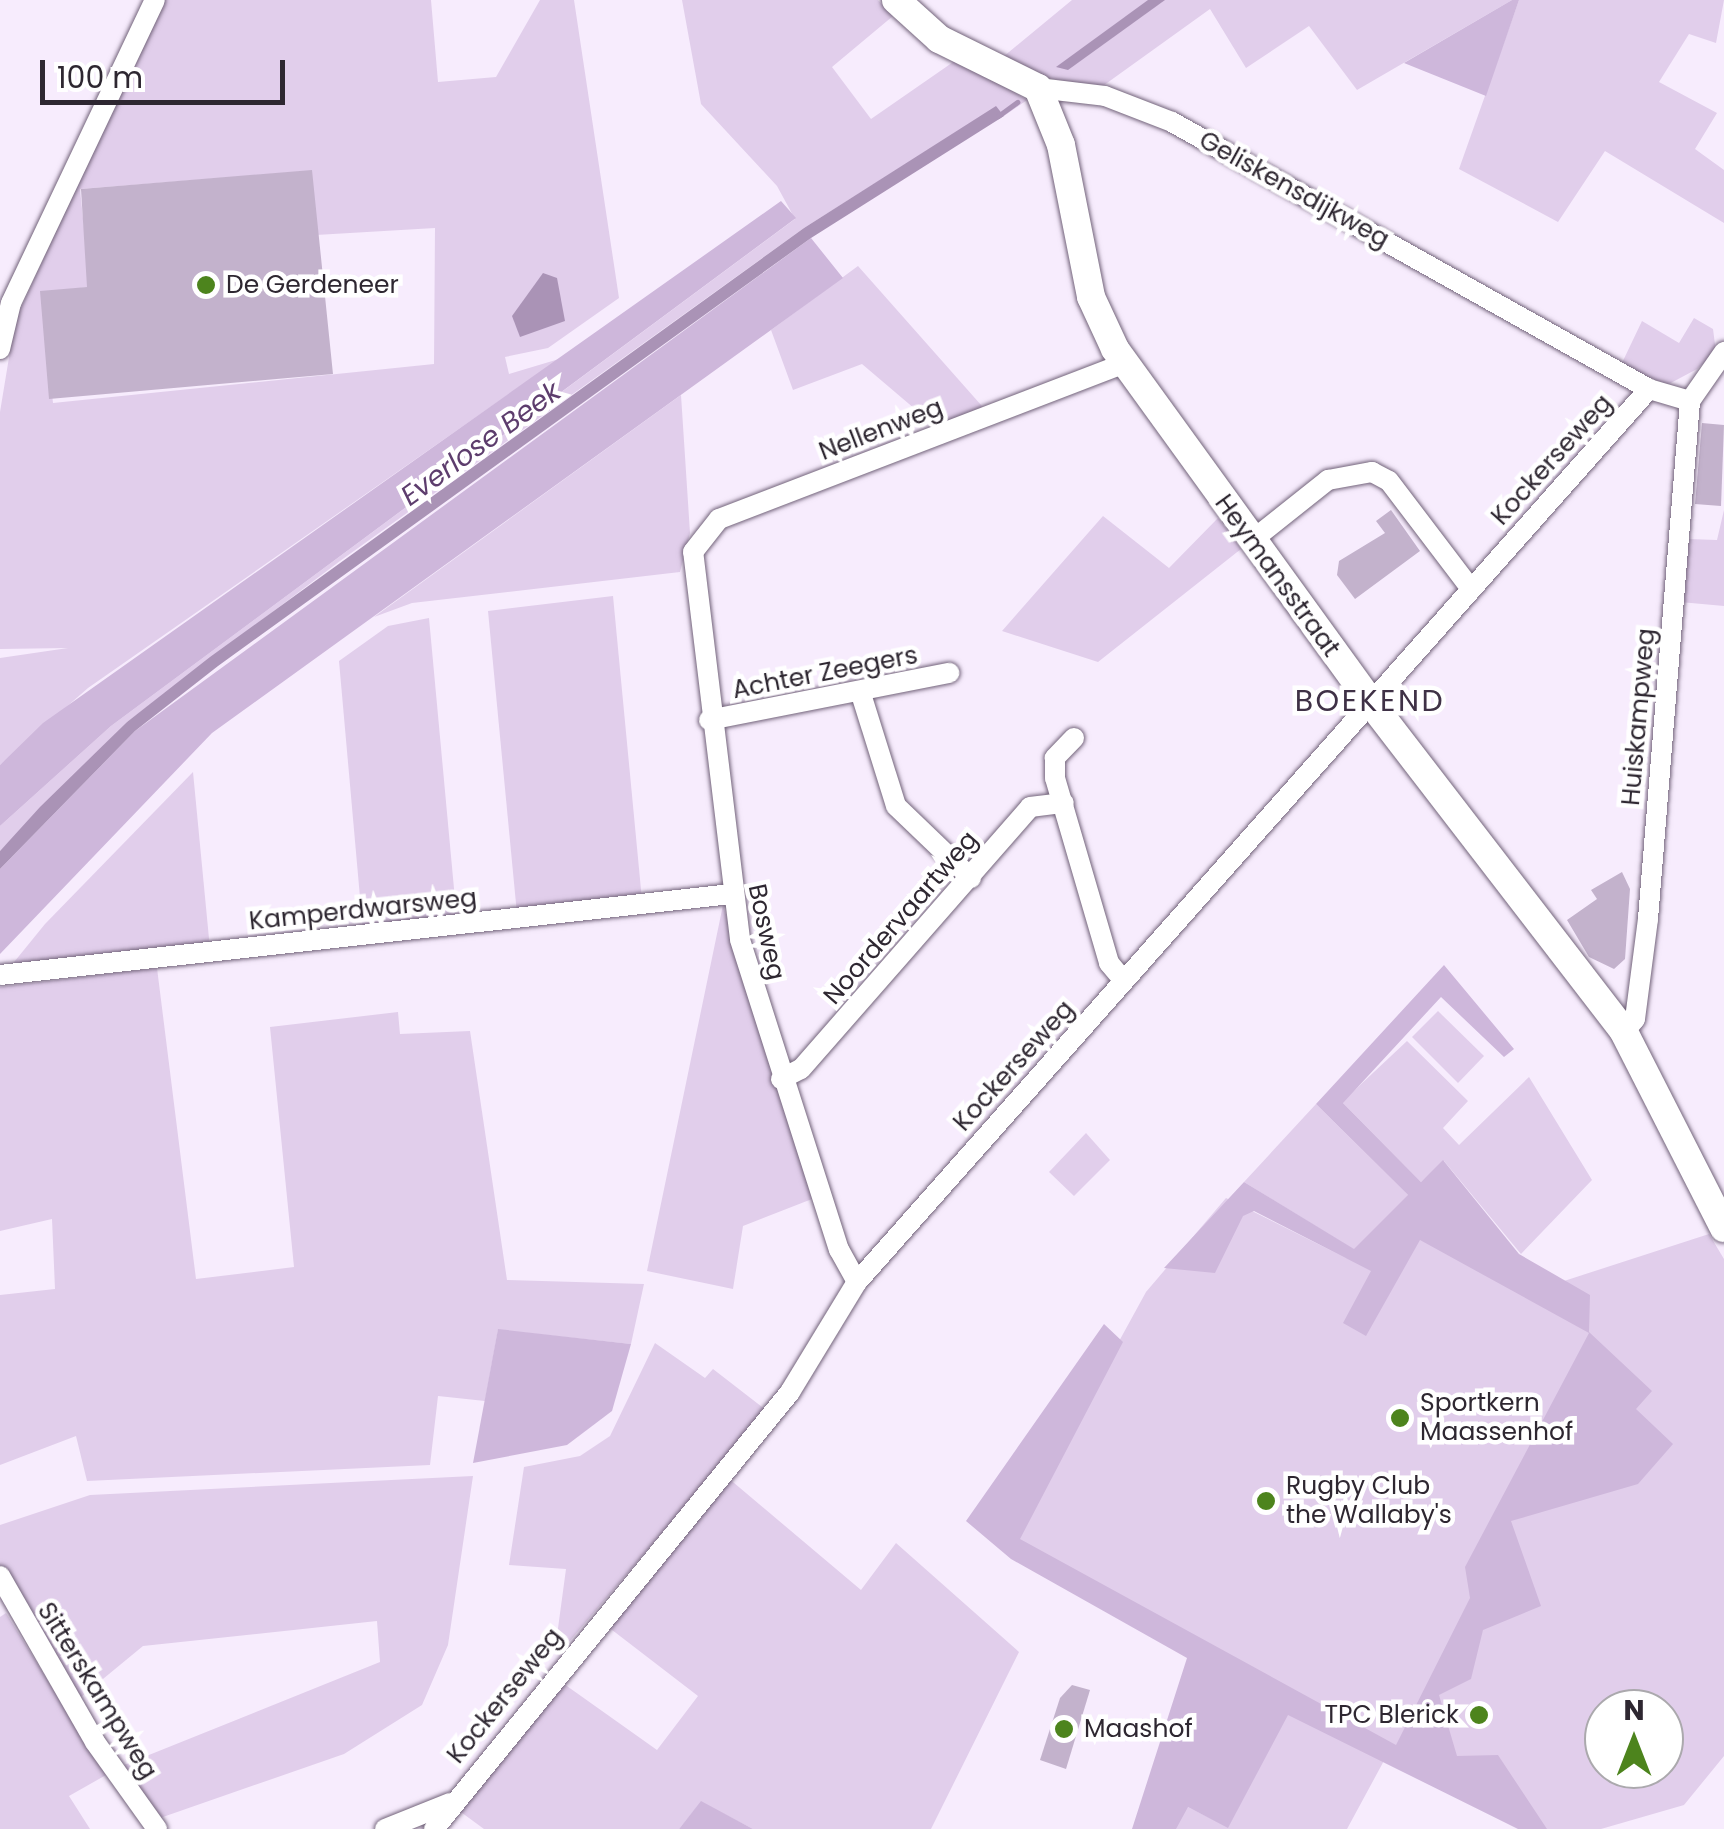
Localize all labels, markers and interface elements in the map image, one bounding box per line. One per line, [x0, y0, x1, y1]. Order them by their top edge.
scale bar [45, 40, 290, 102]
text: 100 m [57, 56, 143, 99]
street label: Geliskensdijkweg [1194, 125, 1394, 255]
place label: De Gerdeneer [226, 270, 399, 300]
marker: De Gerdeneer [195, 274, 217, 296]
water label: Everlose Beek [395, 375, 567, 513]
street label: Kockerseweg [1486, 389, 1618, 531]
street label: Nellenweg [815, 393, 947, 467]
street label: Heymansstraat [1208, 489, 1346, 663]
street label: Huiskampweg [1616, 627, 1662, 807]
street label: Achter Zeegers [730, 640, 920, 706]
district label: BOEKEND [1295, 683, 1445, 719]
street label: Noordervaartweg [818, 825, 984, 1011]
street label: Bosweg [741, 881, 791, 983]
street label: Kamperdwarsweg [248, 883, 478, 937]
street label: Kockerseweg [948, 995, 1080, 1137]
place label: Sportkern Maassenhof [1420, 1389, 1573, 1448]
marker: Sportkern Maassenhof [1389, 1407, 1411, 1429]
place label: Rugby Club the Wallaby's [1286, 1472, 1452, 1531]
marker: Rugby Club the Wallaby's [1255, 1490, 1277, 1512]
street label: Sitterskampweg [31, 1597, 163, 1785]
street label: Kockerseweg [441, 1622, 569, 1770]
north arrow [1584, 1689, 1684, 1789]
text: N [1623, 1691, 1645, 1730]
place label: TPC Blerick [1325, 1700, 1459, 1730]
marker: TPC Blerick [1468, 1704, 1490, 1726]
place label: Maashof [1084, 1714, 1193, 1744]
marker: Maashof [1053, 1718, 1075, 1740]

